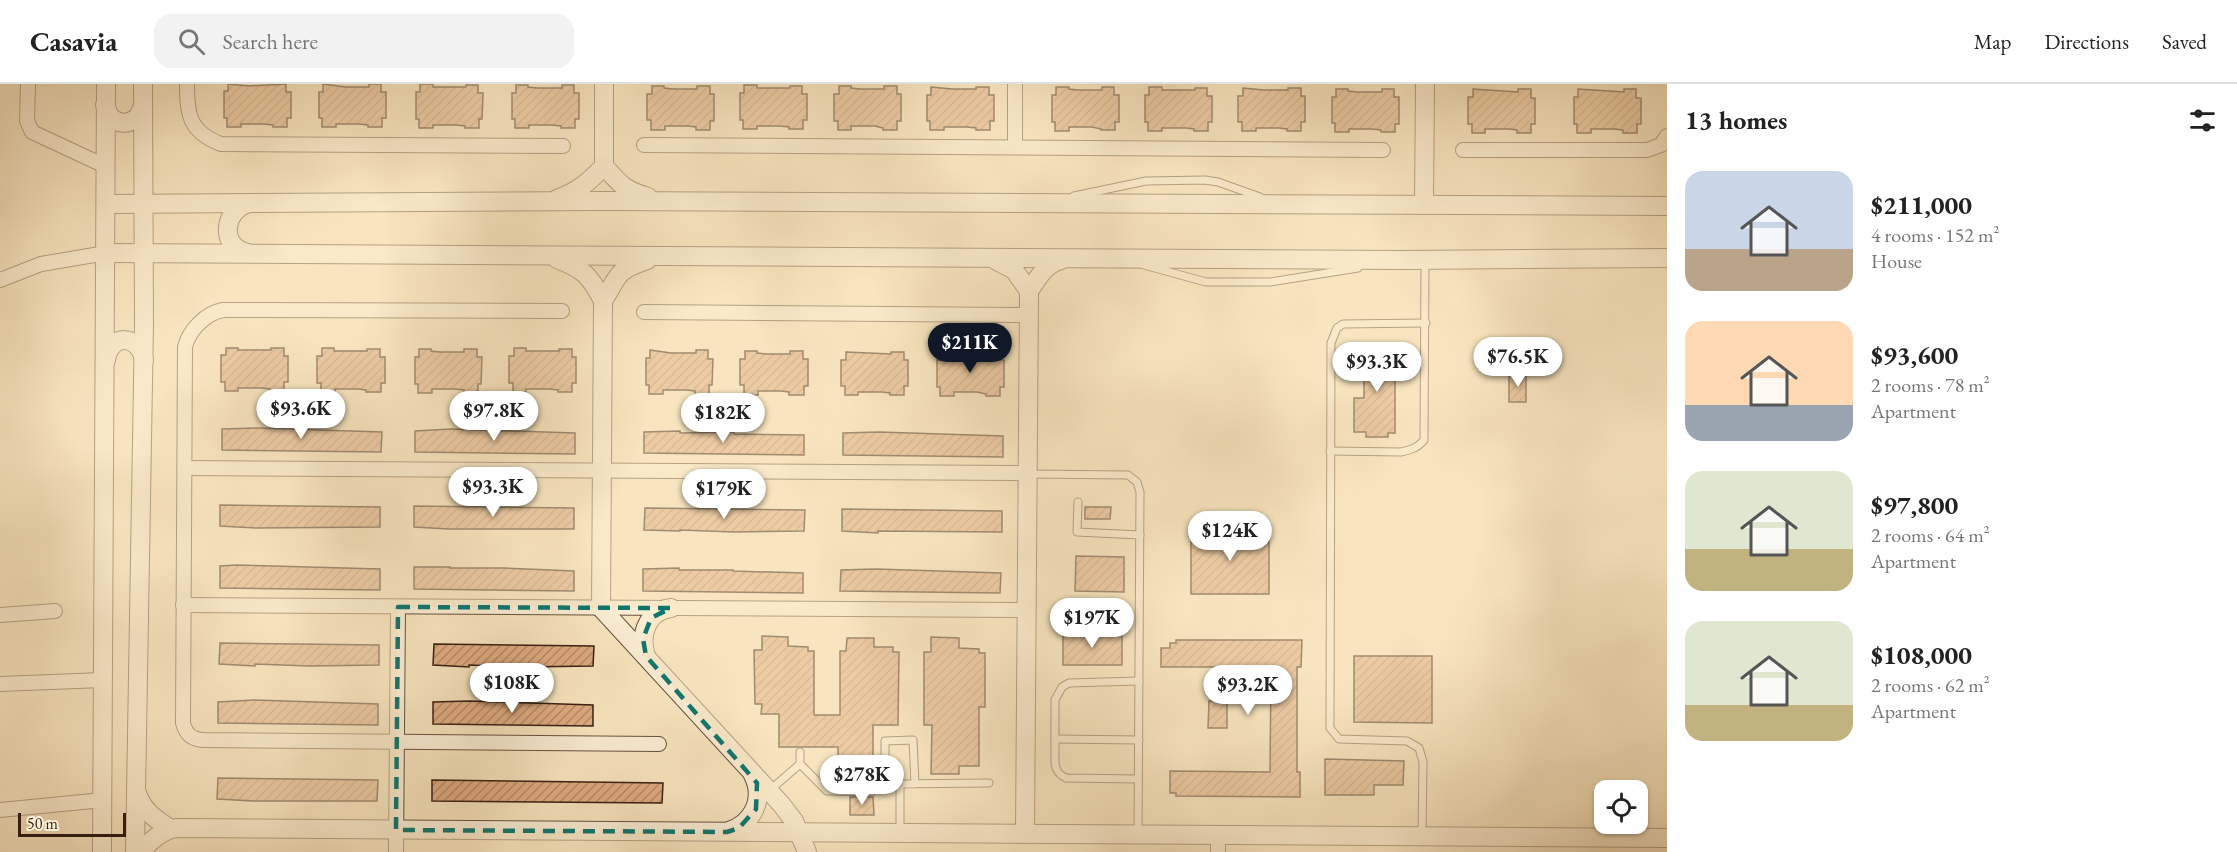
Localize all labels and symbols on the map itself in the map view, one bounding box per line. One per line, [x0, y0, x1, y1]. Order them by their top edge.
pin: $211K [928, 323, 1012, 374]
pin: $76.5K [1469, 337, 1567, 388]
pin: $93.3K [1328, 342, 1426, 393]
pin: $93.6K [252, 389, 350, 440]
pin: $97.8K [445, 391, 543, 442]
pin: $182K [681, 393, 765, 444]
pin: $93.3K [444, 467, 542, 518]
pin: $179K [682, 469, 766, 520]
pin: $124K [1188, 511, 1272, 562]
pin: $197K [1050, 598, 1134, 649]
pin: $108K [470, 663, 554, 714]
pin: $93.2K [1199, 665, 1297, 716]
pin: $278K [820, 755, 904, 806]
scale bar [18, 810, 126, 838]

